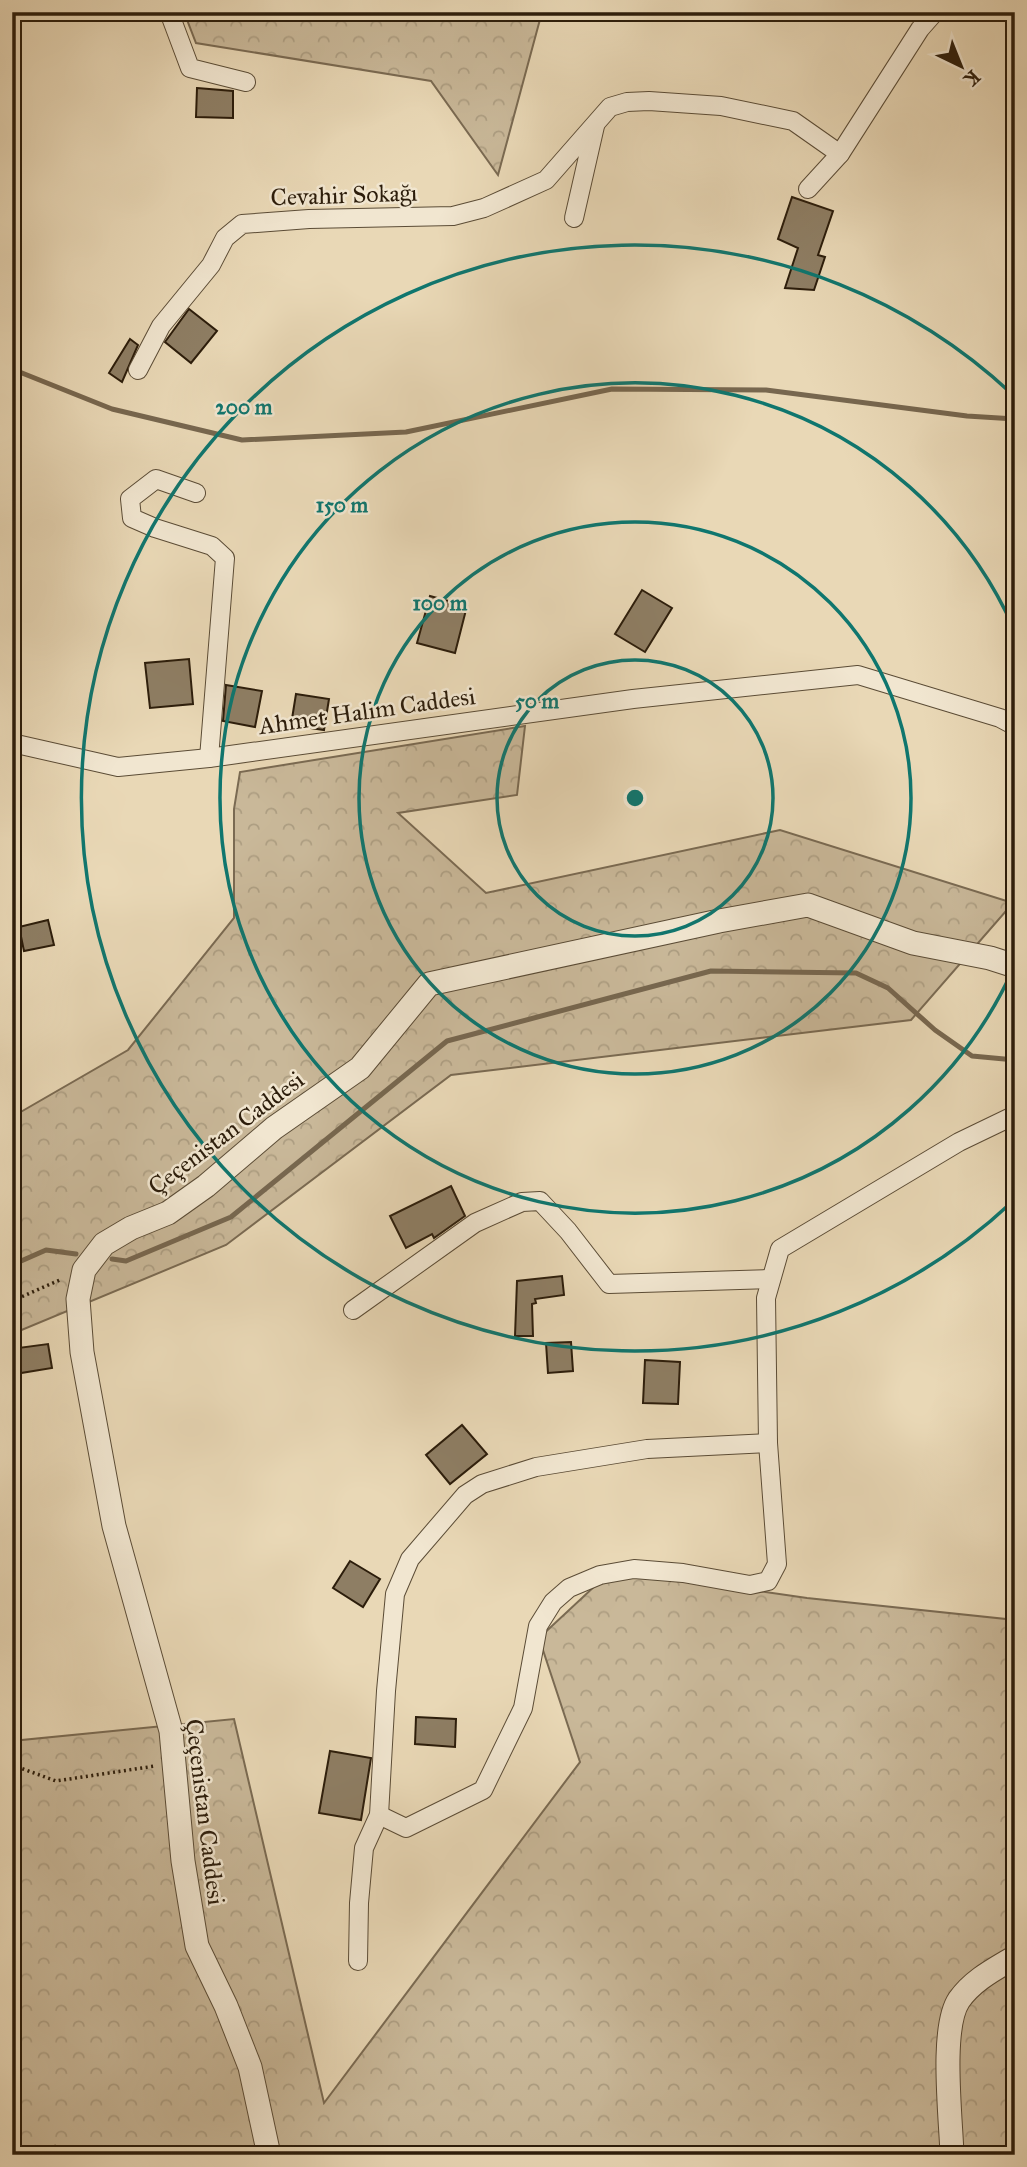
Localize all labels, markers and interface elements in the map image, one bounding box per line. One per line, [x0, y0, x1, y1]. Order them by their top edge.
north arrow [926, 32, 996, 102]
text: K [958, 65, 985, 92]
street label: Cevahir Sokağı [270, 177, 418, 213]
text: 200 m [216, 394, 273, 420]
text: 150 m [316, 492, 368, 518]
text: 100 m [413, 590, 468, 616]
street label: Ahmet Halim Caddesi [256, 681, 478, 741]
text: 50 m [515, 688, 559, 714]
centre of rings [623, 786, 647, 810]
street label: Çeçenistan Caddesi [142, 1064, 310, 1201]
street label: Çeçenistan Caddesi [179, 1717, 231, 1907]

